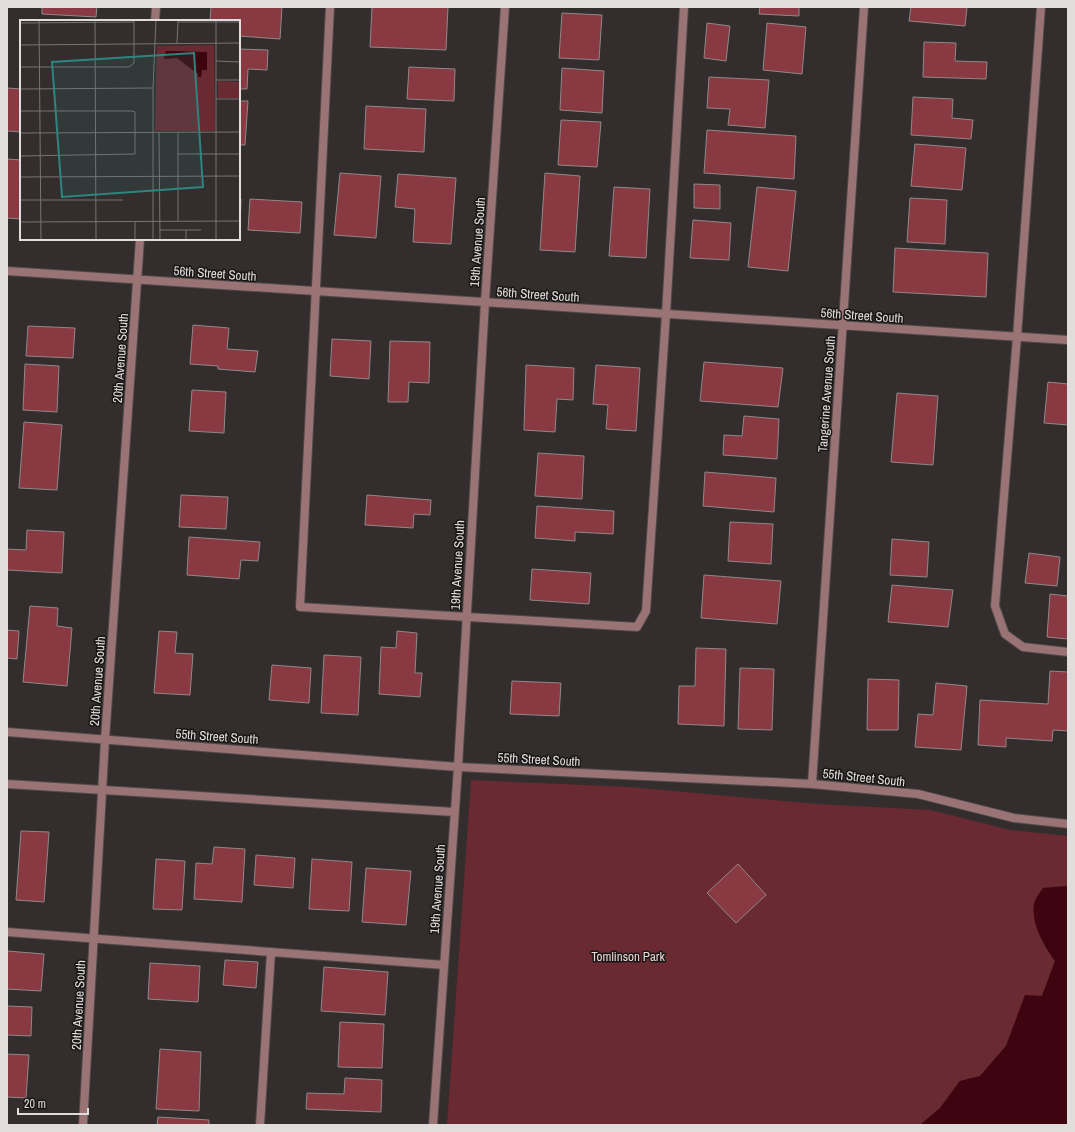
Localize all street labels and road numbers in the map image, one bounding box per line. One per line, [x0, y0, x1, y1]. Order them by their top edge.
street label: 19th Avenue South [466, 197, 489, 287]
street label: 56th Street South [173, 262, 257, 285]
street label: 56th Street South [496, 283, 580, 306]
street label: 56th Street South [820, 304, 904, 327]
street label: 20th Avenue South [109, 313, 132, 403]
street label: Tangerine Avenue South [814, 335, 839, 453]
street label: 19th Avenue South [447, 520, 468, 610]
street label: 20th Avenue South [86, 636, 109, 726]
street label: 55th Street South [175, 725, 259, 748]
street label: 55th Street South [497, 749, 581, 770]
street label: 55th Street South [822, 765, 906, 790]
street label: 19th Avenue South [426, 844, 449, 934]
street label: 20th Avenue South [68, 960, 89, 1050]

